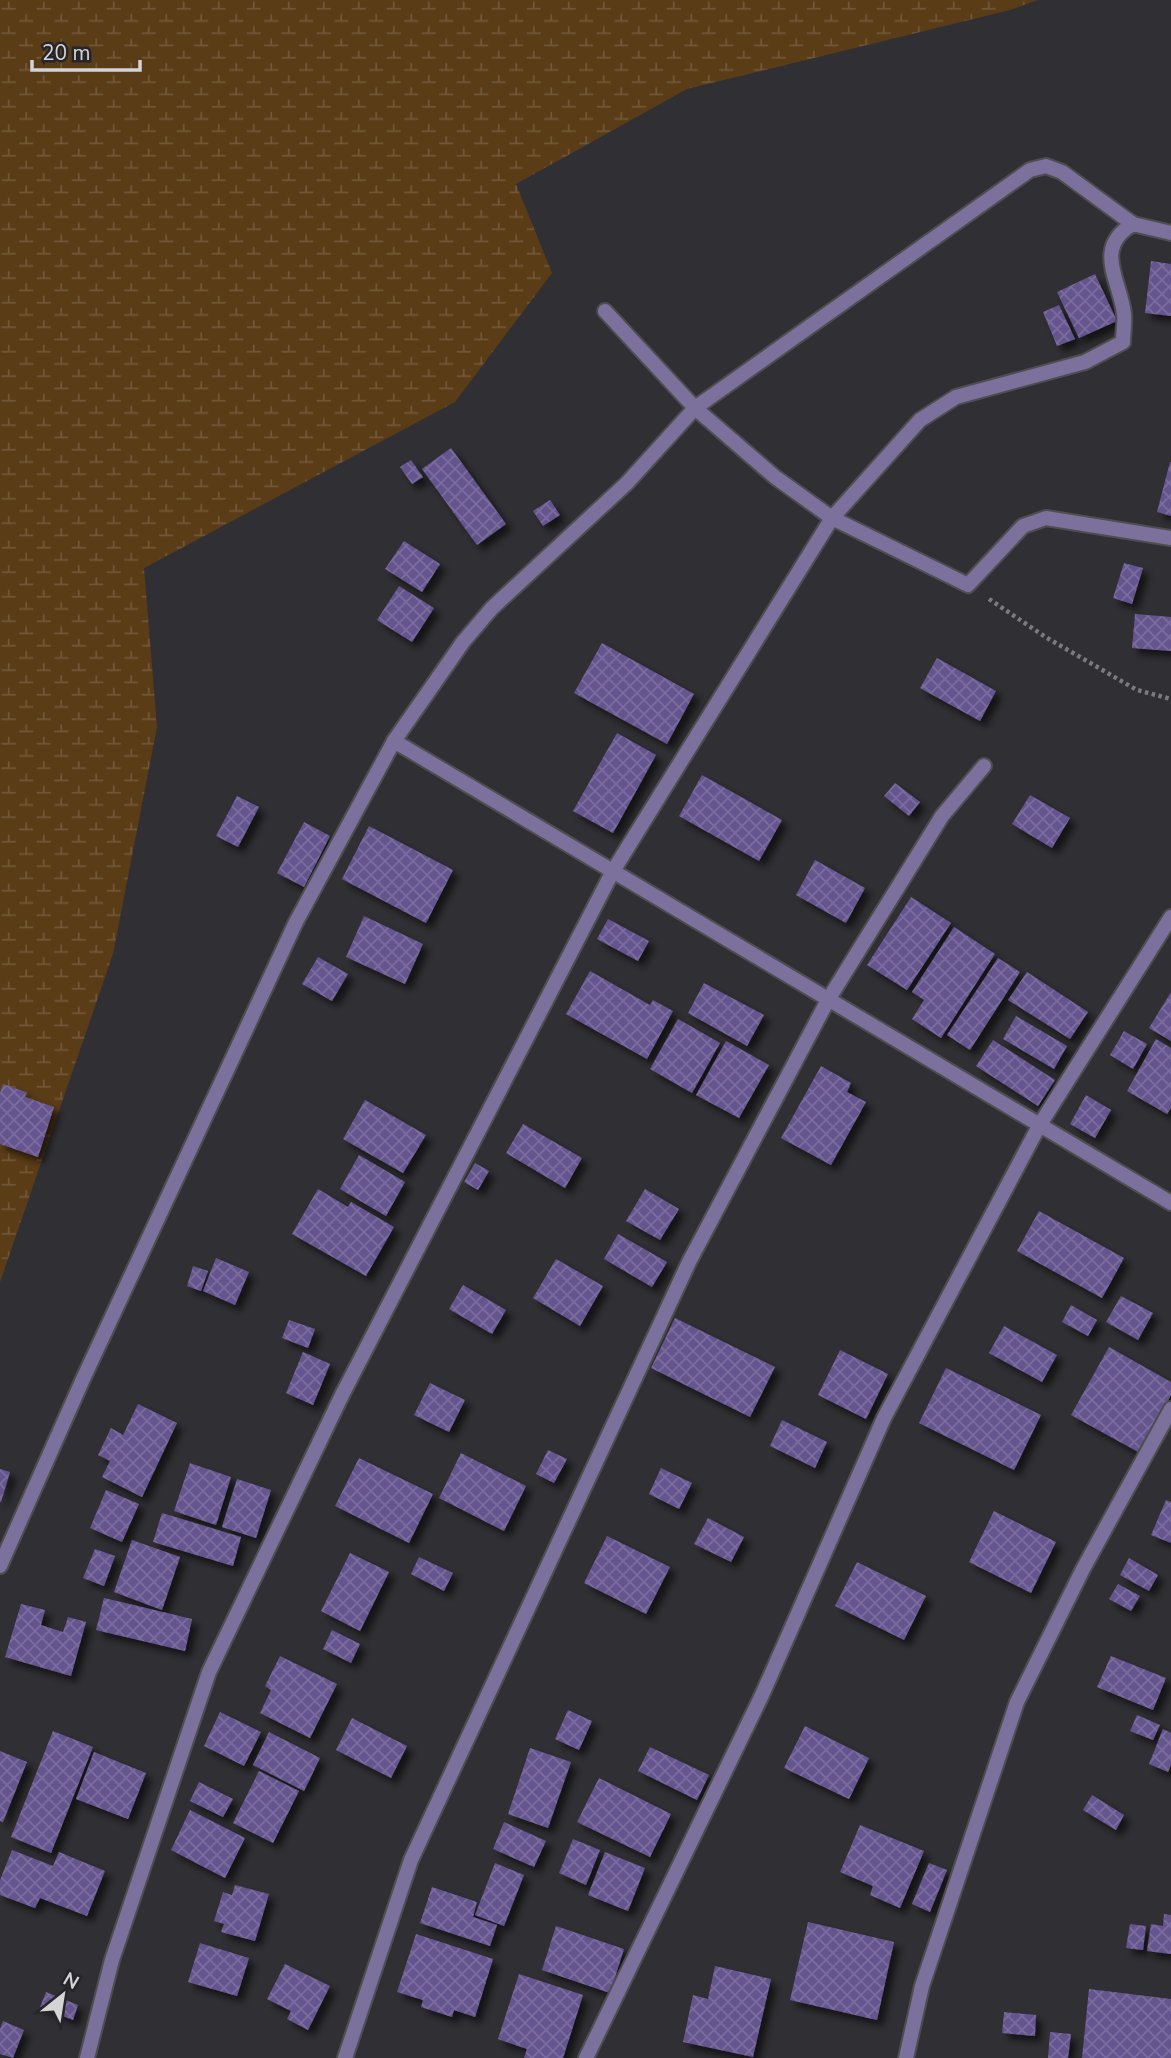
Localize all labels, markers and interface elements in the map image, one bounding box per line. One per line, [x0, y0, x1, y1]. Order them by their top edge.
scale bar [32, 28, 140, 72]
text: 20 m [42, 39, 91, 67]
north arrow [28, 1960, 98, 2030]
text: N [58, 1966, 84, 1996]

